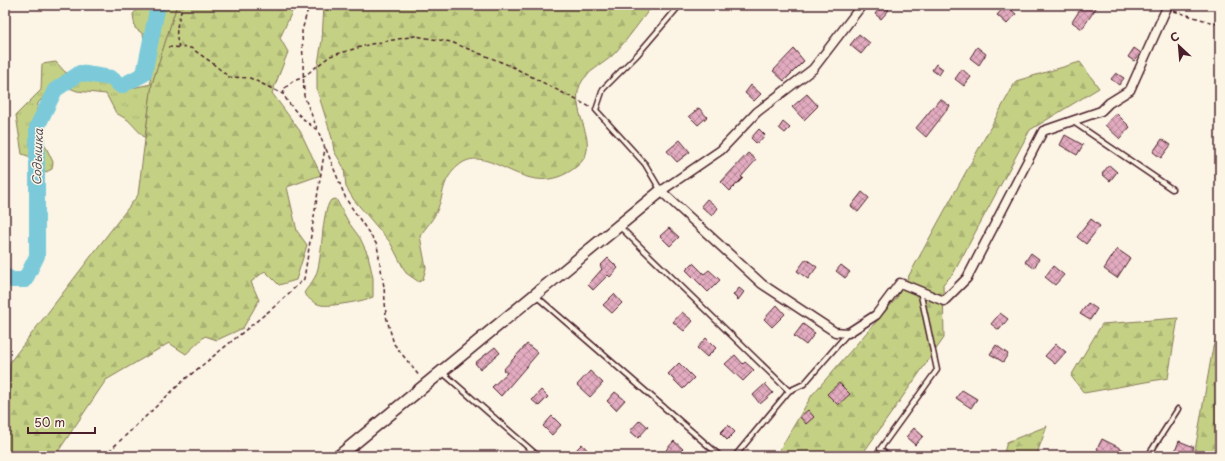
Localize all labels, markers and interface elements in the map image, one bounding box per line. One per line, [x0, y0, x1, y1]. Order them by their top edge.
north arrow [1159, 26, 1199, 66]
text: С [1167, 27, 1182, 46]
water label: Содышка [27, 128, 47, 186]
scale bar [28, 409, 95, 435]
text: 50 m [34, 413, 65, 431]

